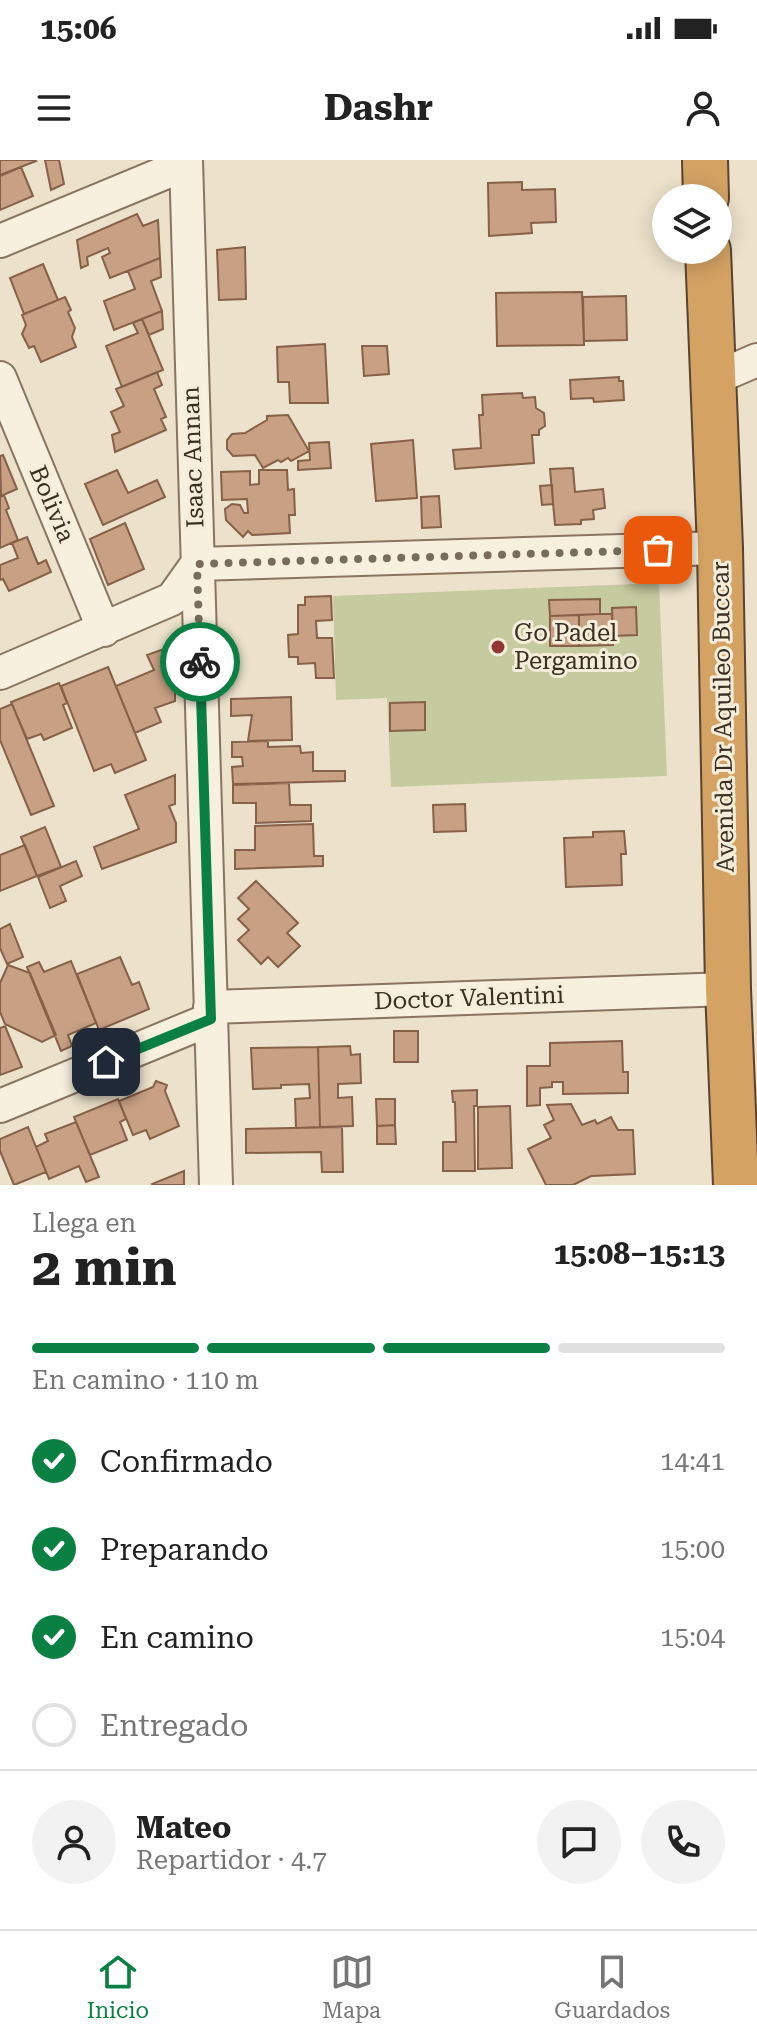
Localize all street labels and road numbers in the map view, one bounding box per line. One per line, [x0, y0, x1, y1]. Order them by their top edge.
street label: Isaac Annan [177, 386, 209, 528]
street label: Bolivia [23, 461, 81, 547]
street label: Avenida Dr Aquileo Buccar [706, 561, 740, 873]
street label: Doctor Valentini [373, 981, 565, 1015]

